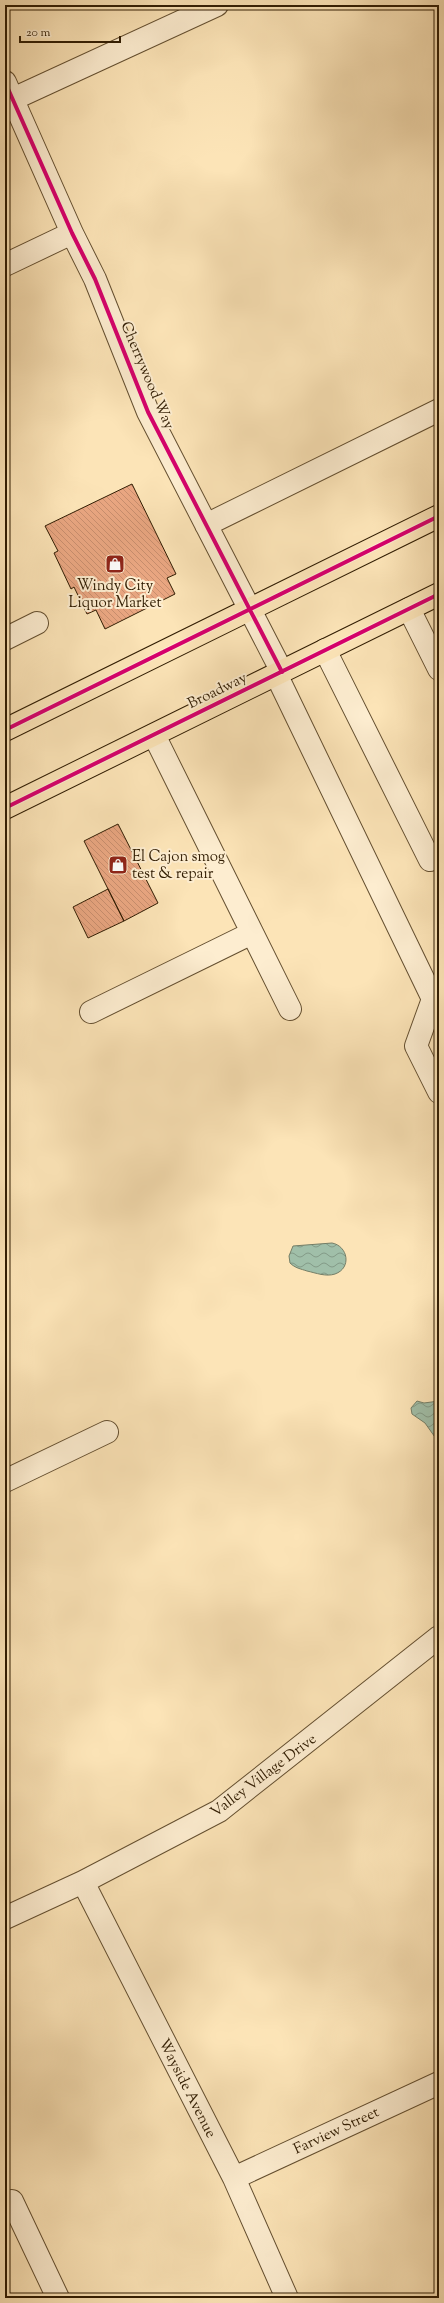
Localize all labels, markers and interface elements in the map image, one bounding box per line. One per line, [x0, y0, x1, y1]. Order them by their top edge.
scale bar [20, 18, 120, 44]
text: 20 m [26, 24, 51, 42]
street label: Cherrywood Way [114, 318, 179, 433]
shop icon: Windy City Liquor Market [104, 553, 126, 575]
place label: Windy City Liquor Market [68, 576, 162, 614]
street label: Broadway [184, 668, 251, 715]
place label: El Cajon smog test & repair [132, 847, 225, 885]
shop icon: El Cajon smog test & repair [107, 854, 129, 876]
street label: Valley Village Drive [207, 1729, 321, 1823]
street label: Wayside Avenue [153, 2036, 221, 2142]
street label: Farview Street [290, 2102, 383, 2160]

